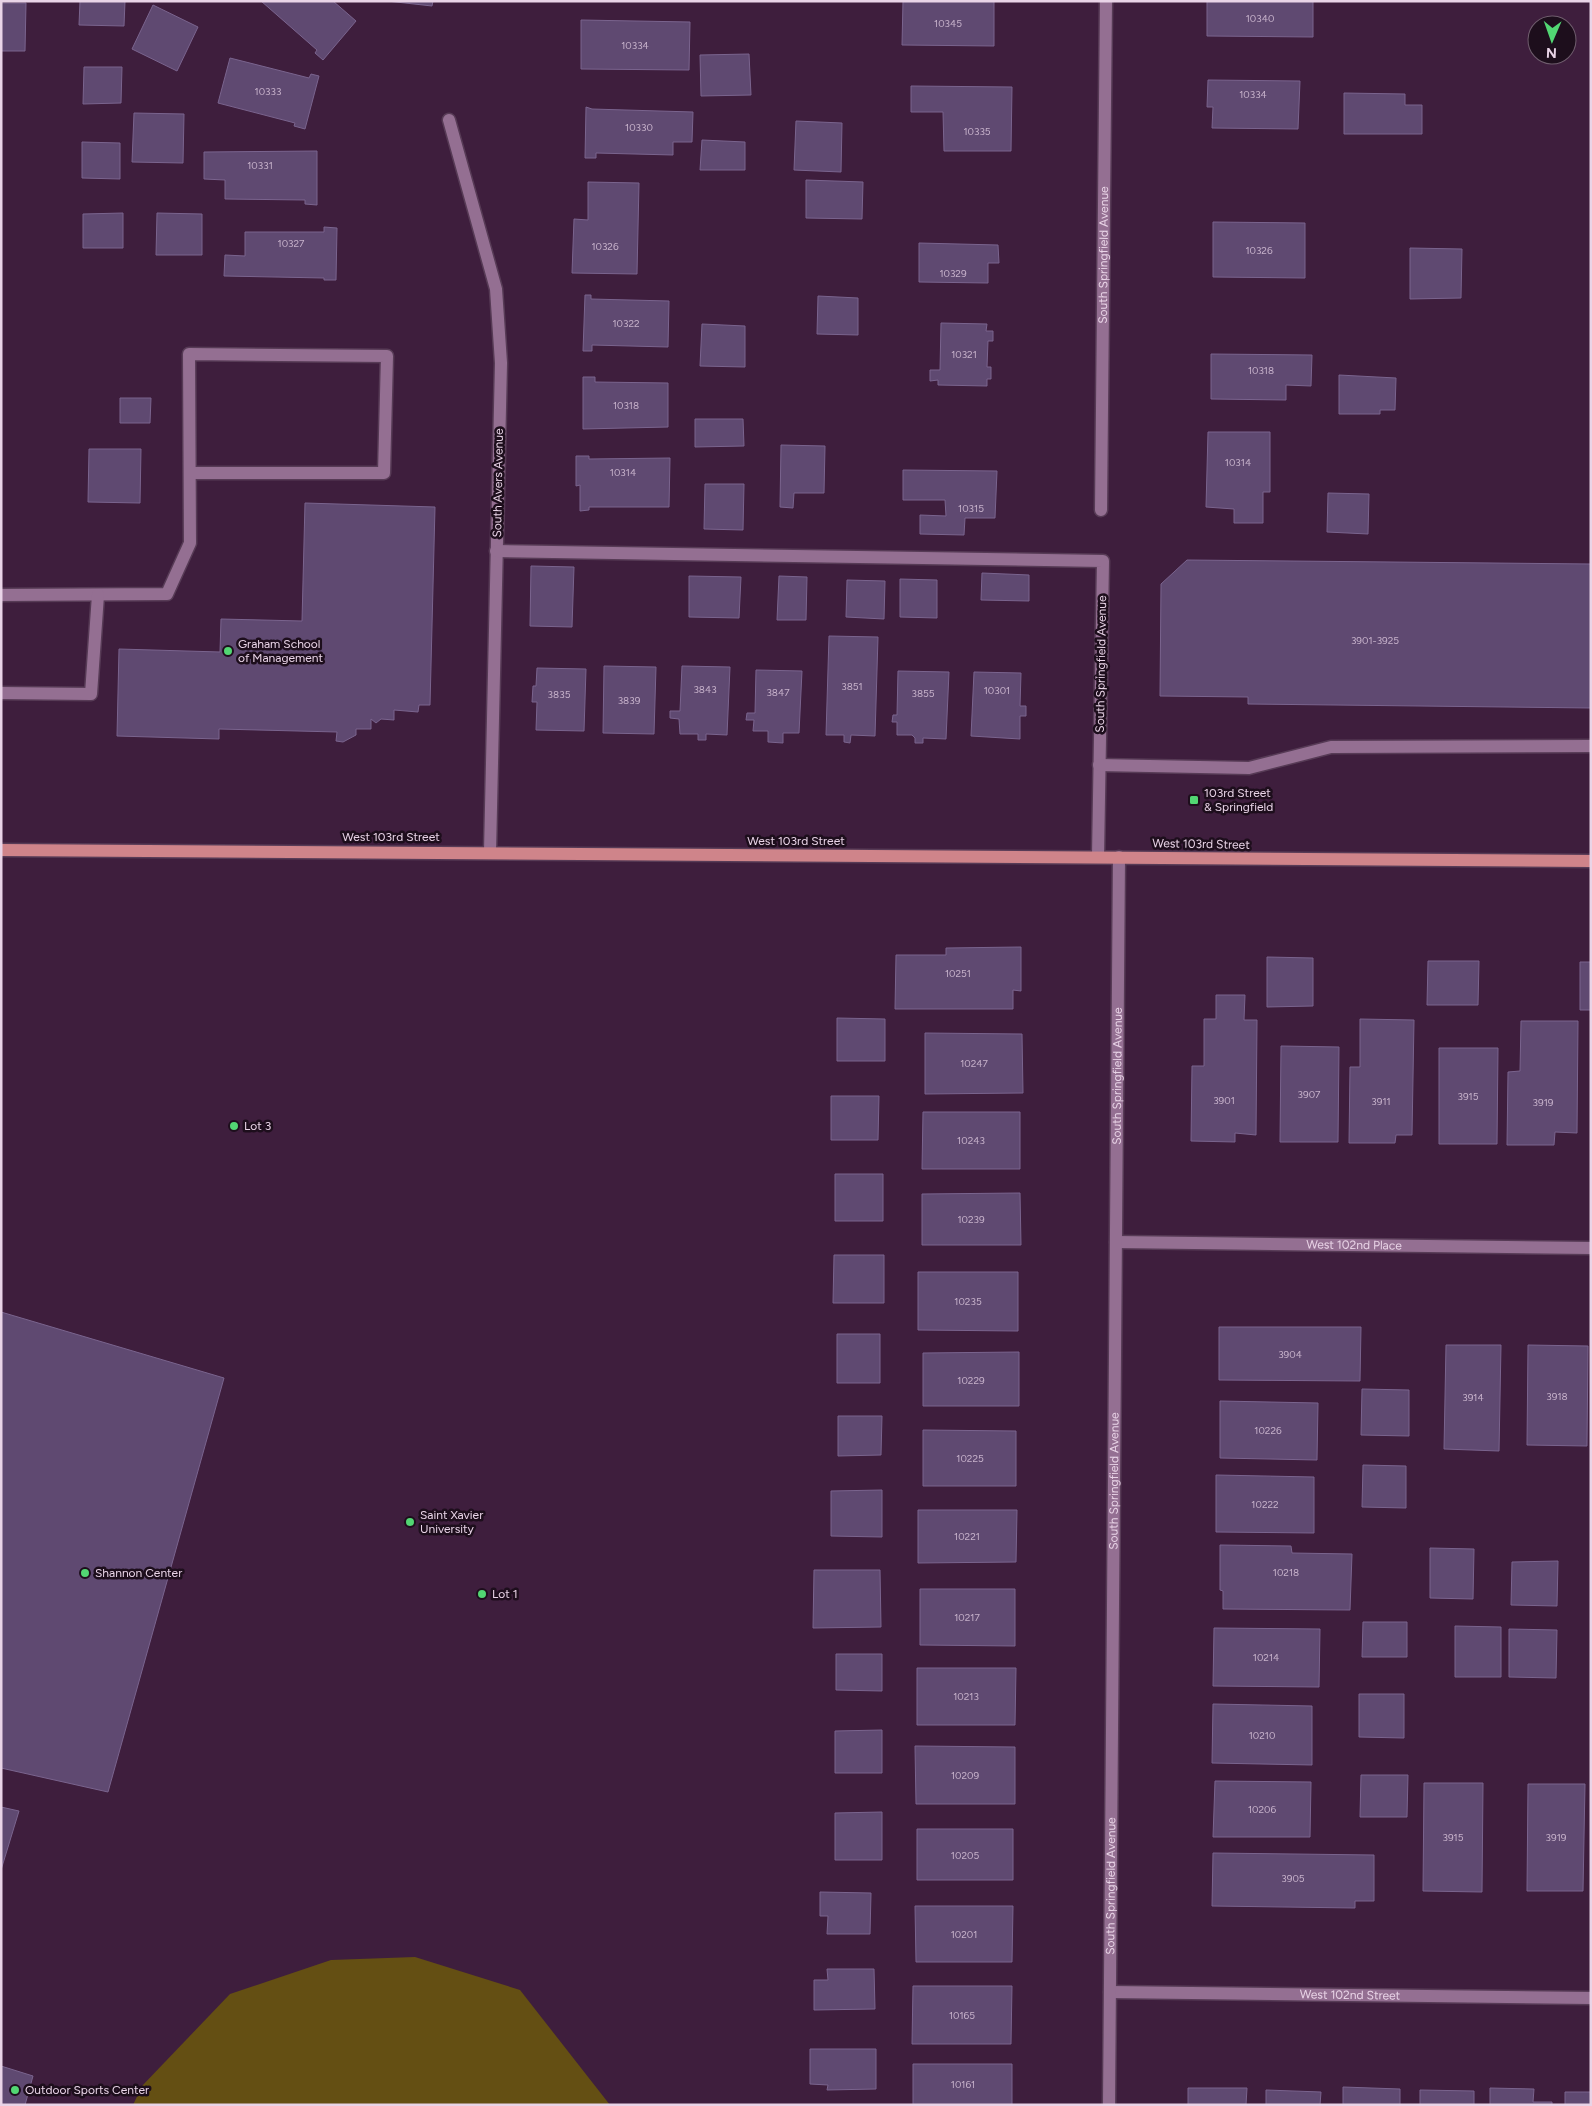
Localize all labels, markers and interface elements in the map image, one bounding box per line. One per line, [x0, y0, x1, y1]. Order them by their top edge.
house number: 10340 [1246, 12, 1274, 25]
north arrow [1527, 15, 1577, 65]
house number: 10345 [934, 17, 962, 30]
house number: 10334 [621, 39, 649, 52]
text: N [1546, 44, 1557, 61]
house number: 10333 [255, 85, 281, 98]
house number: 10334 [1239, 88, 1267, 101]
house number: 10330 [625, 121, 653, 134]
house number: 10335 [963, 125, 991, 138]
house number: 10331 [247, 159, 273, 172]
street label: South Springfield Avenue [1096, 186, 1111, 324]
house number: 10327 [278, 237, 305, 250]
house number: 10326 [591, 240, 619, 253]
house number: 10326 [1245, 244, 1273, 257]
house number: 10329 [939, 267, 967, 280]
house number: 10322 [612, 317, 640, 330]
house number: 10321 [951, 348, 977, 361]
house number: 10318 [1248, 364, 1274, 377]
house number: 10318 [613, 399, 639, 412]
street label: South Avers Avenue [490, 428, 506, 538]
house number: 10314 [1225, 456, 1251, 469]
house number: 10314 [610, 466, 636, 479]
house number: 10315 [958, 502, 984, 515]
street label: South Springfield Avenue [1093, 595, 1109, 733]
house number: 3901-3925 [1351, 634, 1399, 647]
place label: Graham School of Management [238, 637, 323, 665]
marker: Graham School of Management [222, 645, 234, 657]
house number: 3851 [841, 680, 863, 693]
house number: 3843 [693, 683, 717, 696]
house number: 10301 [984, 684, 1010, 697]
house number: 3847 [766, 686, 790, 699]
house number: 3855 [911, 687, 935, 700]
house number: 3835 [548, 688, 571, 701]
house number: 3839 [618, 694, 641, 707]
place label: 103rd Street & Springfield [1204, 786, 1273, 814]
marker: 103rd Street & Springfield [1188, 794, 1200, 806]
street label: West 103rd Street [342, 830, 440, 844]
street label: West 103rd Street [747, 834, 845, 848]
street label: West 103rd Street [1152, 836, 1250, 852]
house number: 10251 [945, 967, 971, 980]
street label: South Springfield Avenue [1110, 1007, 1125, 1145]
house number: 10247 [960, 1057, 988, 1070]
house number: 3907 [1298, 1088, 1321, 1101]
house number: 3915 [1458, 1090, 1479, 1103]
house number: 3901 [1213, 1094, 1235, 1107]
house number: 3911 [1371, 1095, 1391, 1108]
house number: 3919 [1533, 1096, 1554, 1109]
place label: Lot 3 [244, 1119, 271, 1133]
marker: Lot 3 [228, 1120, 240, 1132]
house number: 10243 [957, 1134, 985, 1147]
house number: 10239 [957, 1213, 985, 1226]
street label: West 102nd Place [1306, 1237, 1402, 1253]
house number: 10235 [954, 1295, 982, 1308]
house number: 3904 [1278, 1348, 1302, 1361]
house number: 10229 [957, 1374, 985, 1387]
house number: 3918 [1546, 1390, 1568, 1403]
house number: 3914 [1462, 1391, 1484, 1404]
street label: South Springfield Avenue [1106, 1412, 1122, 1550]
house number: 10226 [1254, 1424, 1282, 1437]
house number: 10225 [956, 1452, 984, 1465]
house number: 10222 [1251, 1498, 1279, 1511]
place label: Saint Xavier University [420, 1508, 483, 1536]
marker: Saint Xavier University [404, 1516, 416, 1528]
house number: 10221 [954, 1530, 980, 1543]
place label: Shannon Center [95, 1566, 182, 1580]
house number: 10218 [1273, 1566, 1299, 1579]
marker: Shannon Center [79, 1567, 91, 1579]
place label: Lot 1 [492, 1587, 518, 1601]
marker: Lot 1 [476, 1588, 488, 1600]
house number: 10217 [954, 1611, 980, 1624]
house number: 10214 [1253, 1651, 1279, 1664]
house number: 10213 [953, 1690, 979, 1703]
house number: 10210 [1249, 1729, 1275, 1742]
house number: 10209 [951, 1769, 979, 1782]
house number: 10206 [1248, 1803, 1276, 1816]
street label: South Springfield Avenue [1103, 1817, 1118, 1955]
house number: 3915 [1443, 1831, 1464, 1844]
house number: 3919 [1546, 1831, 1567, 1844]
house number: 10205 [951, 1849, 979, 1862]
house number: 3905 [1281, 1872, 1305, 1885]
house number: 10201 [951, 1928, 977, 1941]
street label: West 102nd Street [1300, 1987, 1401, 2003]
house number: 10165 [949, 2009, 975, 2022]
house number: 10161 [951, 2078, 975, 2091]
place label: Outdoor Sports Center [25, 2083, 149, 2097]
marker: Outdoor Sports Center [9, 2084, 21, 2096]

